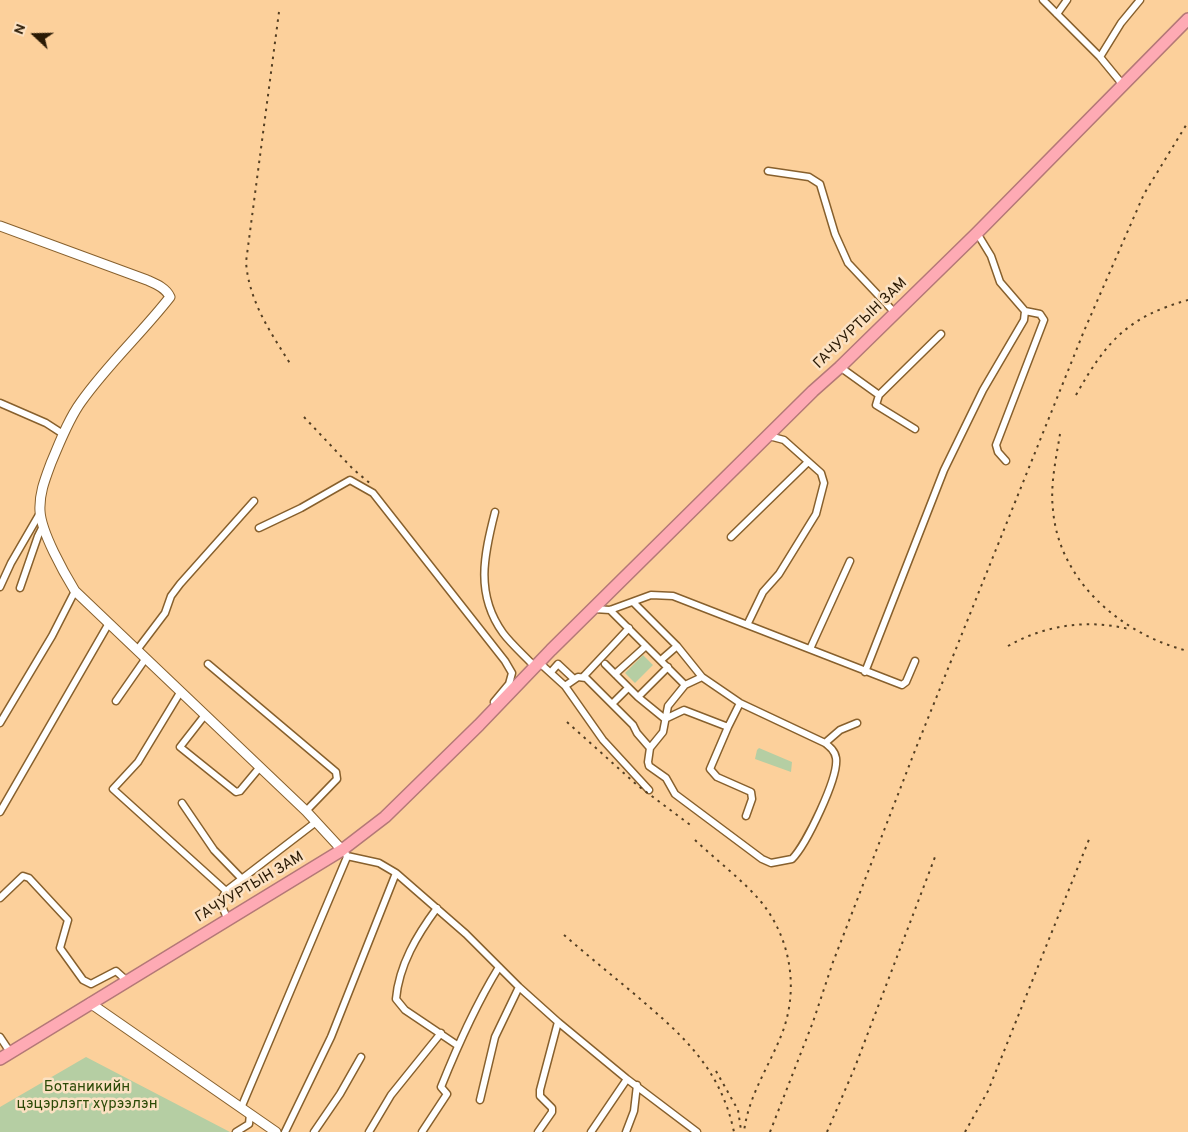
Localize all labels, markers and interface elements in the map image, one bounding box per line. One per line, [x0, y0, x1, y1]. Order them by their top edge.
north arrow [10, 10, 60, 60]
text: N [11, 22, 30, 37]
street label: ГАЧУУРТЫН ЗАМ [810, 275, 912, 373]
street label: ГАЧУУРТЫН ЗАМ [192, 849, 308, 927]
park label: Ботаникийн цэцэрлэгт хүрээлэн [16, 1079, 158, 1114]

